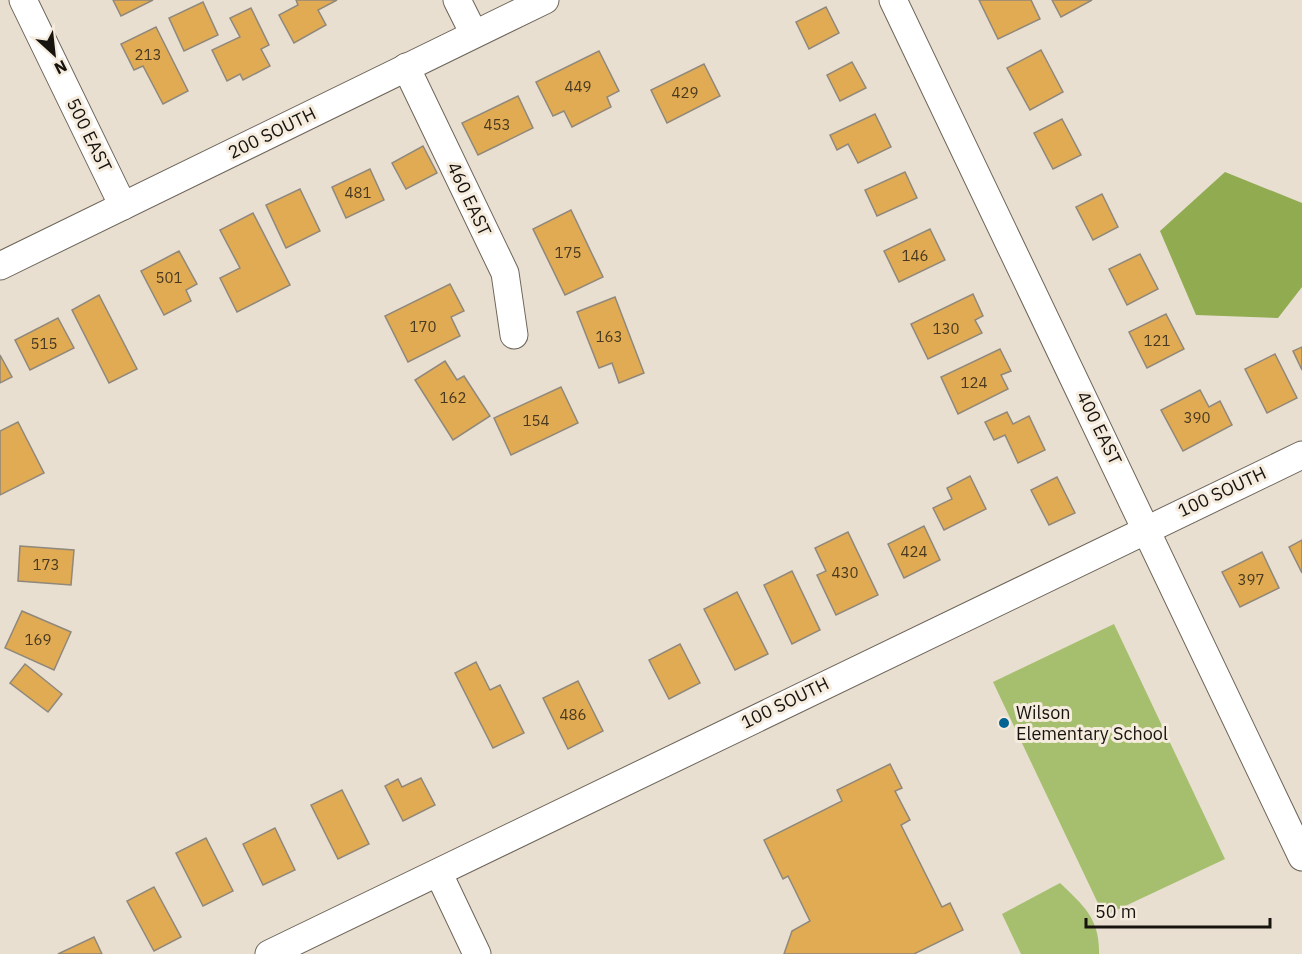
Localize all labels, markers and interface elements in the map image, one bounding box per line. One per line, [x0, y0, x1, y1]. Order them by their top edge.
north arrow [24, 24, 84, 84]
house number: 213 [134, 45, 162, 64]
text: N [51, 56, 71, 79]
house number: 449 [564, 77, 592, 96]
house number: 429 [671, 83, 699, 102]
street label: 500 EAST [62, 94, 117, 175]
street label: 200 SOUTH [224, 101, 320, 164]
house number: 453 [483, 115, 511, 134]
street label: 460 EAST [442, 158, 497, 240]
house number: 481 [344, 183, 372, 202]
house number: 175 [554, 243, 582, 262]
house number: 146 [901, 246, 929, 265]
house number: 501 [155, 268, 183, 287]
house number: 170 [409, 317, 437, 336]
house number: 130 [932, 319, 960, 338]
house number: 163 [595, 327, 623, 346]
house number: 121 [1143, 331, 1171, 350]
house number: 515 [30, 334, 58, 353]
house number: 124 [960, 373, 988, 392]
street label: 400 EAST [1072, 387, 1127, 468]
house number: 162 [439, 388, 467, 407]
house number: 390 [1183, 408, 1211, 427]
house number: 154 [522, 411, 550, 430]
street label: 100 SOUTH [1174, 461, 1270, 522]
house number: 424 [900, 542, 928, 561]
house number: 173 [32, 555, 60, 574]
house number: 430 [831, 563, 859, 582]
house number: 397 [1237, 570, 1265, 589]
house number: 169 [24, 630, 52, 649]
street label: 100 SOUTH [737, 671, 833, 734]
place label: Wilson Elementary School [1016, 701, 1168, 745]
house number: 486 [559, 705, 587, 724]
marker: Wilson Elementary School [997, 716, 1011, 730]
scale bar [1086, 891, 1270, 929]
text: 50 m [1095, 900, 1137, 923]

